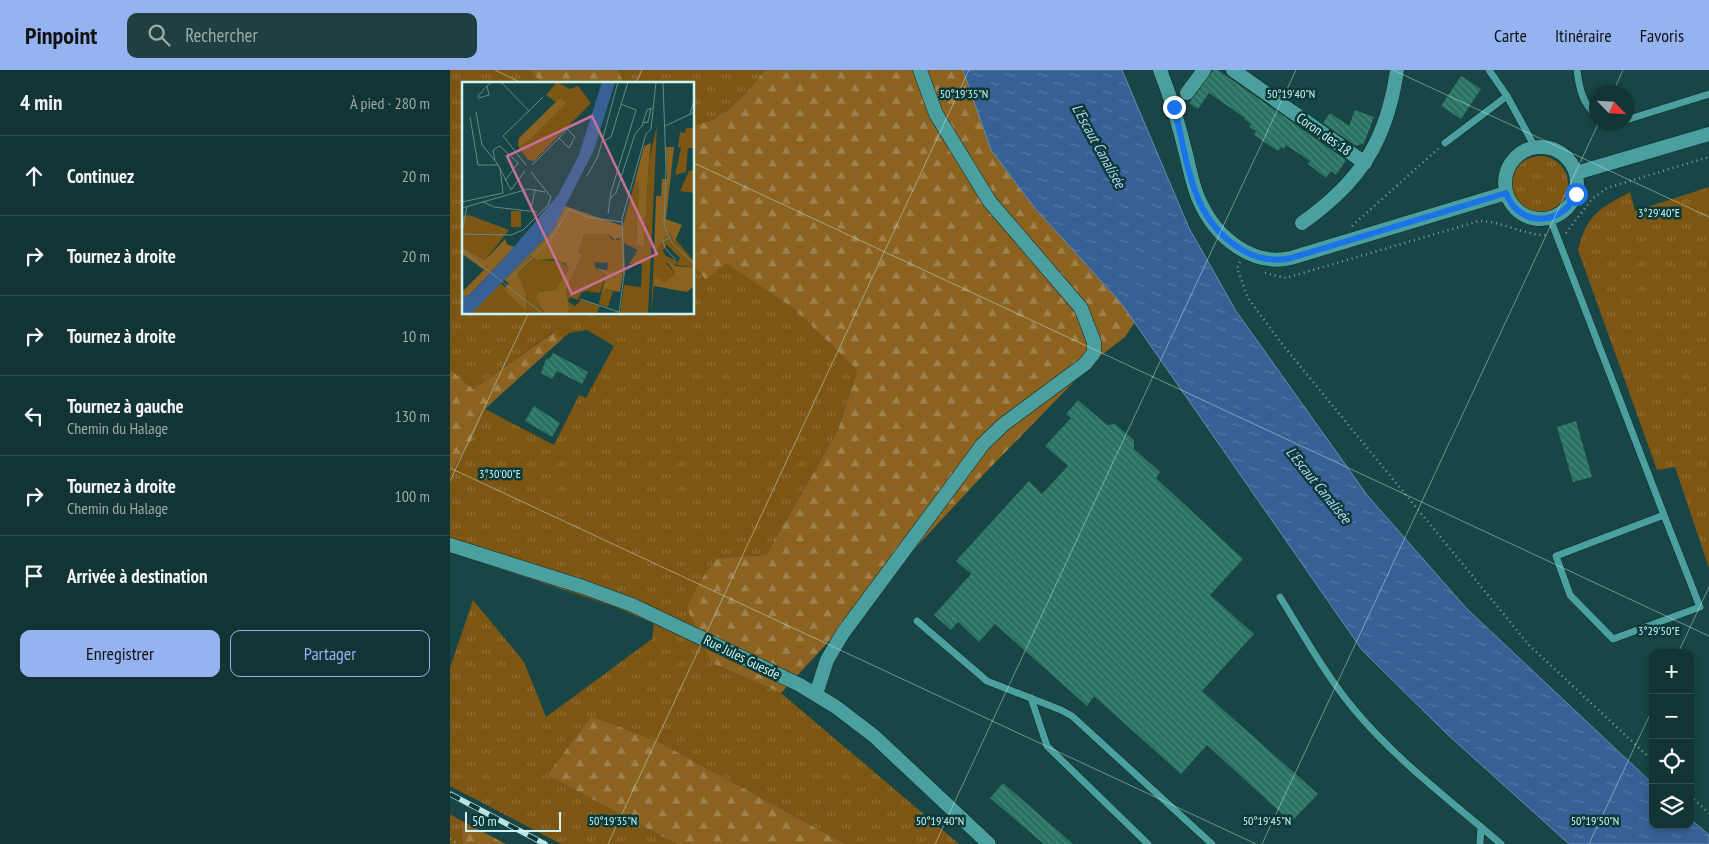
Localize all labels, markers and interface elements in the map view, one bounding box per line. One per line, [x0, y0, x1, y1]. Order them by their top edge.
search box [127, 13, 477, 58]
text: Pinpoint [25, 20, 97, 51]
icon: search [145, 21, 173, 49]
text: Rechercher [185, 23, 258, 47]
text: Carte [1494, 24, 1527, 47]
text: Itinéraire [1555, 24, 1612, 47]
text: Favoris [1640, 24, 1684, 47]
inset map [462, 82, 695, 315]
north arrow [1589, 85, 1634, 130]
text: 50°19'35"N [940, 86, 988, 101]
text: 50°19'40"N [1267, 86, 1315, 101]
text: 4 min [20, 89, 62, 116]
text: À pied · 280 m [350, 93, 430, 113]
route end [1163, 96, 1186, 119]
water label: L'Escaut Canalisée [1068, 101, 1130, 192]
street label: Coron des 18 [1293, 108, 1355, 160]
icon: ahead [20, 162, 48, 190]
text: Continuez [67, 164, 134, 188]
text: 20 m [402, 166, 430, 186]
route start [1565, 183, 1588, 206]
text: 3°29'40"E [1638, 205, 1680, 220]
icon: right [20, 242, 48, 270]
text: Tournez à droite [67, 244, 176, 268]
text: 20 m [402, 246, 430, 266]
icon: right [20, 322, 48, 350]
text: Tournez à droite [67, 324, 176, 348]
text: 10 m [402, 326, 430, 346]
text: Tournez à gauche [67, 394, 184, 418]
icon: left [20, 402, 48, 430]
text: 130 m [395, 406, 430, 426]
text: Chemin du Halage [67, 418, 168, 438]
water label: L'Escaut Canalisée [1282, 443, 1356, 528]
text: 3°30'00"E [479, 466, 521, 481]
text: Tournez à droite [67, 474, 176, 498]
icon: right [20, 482, 48, 510]
text: 100 m [395, 486, 430, 506]
text: Chemin du Halage [67, 498, 168, 518]
icon: arrive [20, 562, 48, 590]
text: Arrivée à destination [67, 564, 208, 588]
text: 3°29'50"E [1638, 623, 1680, 638]
button: Enregistrer [20, 630, 220, 677]
button: Partager [230, 630, 430, 677]
street label: Rue Jules Guesde [701, 631, 783, 683]
map controls [1649, 649, 1694, 829]
button: + [1649, 649, 1694, 694]
button: − [1649, 694, 1694, 739]
button: locate [1649, 739, 1694, 784]
button: layers [1649, 784, 1694, 829]
scale bar [465, 809, 561, 832]
text: 50 m [472, 812, 497, 830]
text: 50°19'35"N [589, 813, 637, 828]
text: 50°19'40"N [916, 813, 964, 828]
text: 50°19'45"N [1243, 813, 1291, 828]
text: 50°19'50"N [1571, 813, 1619, 828]

